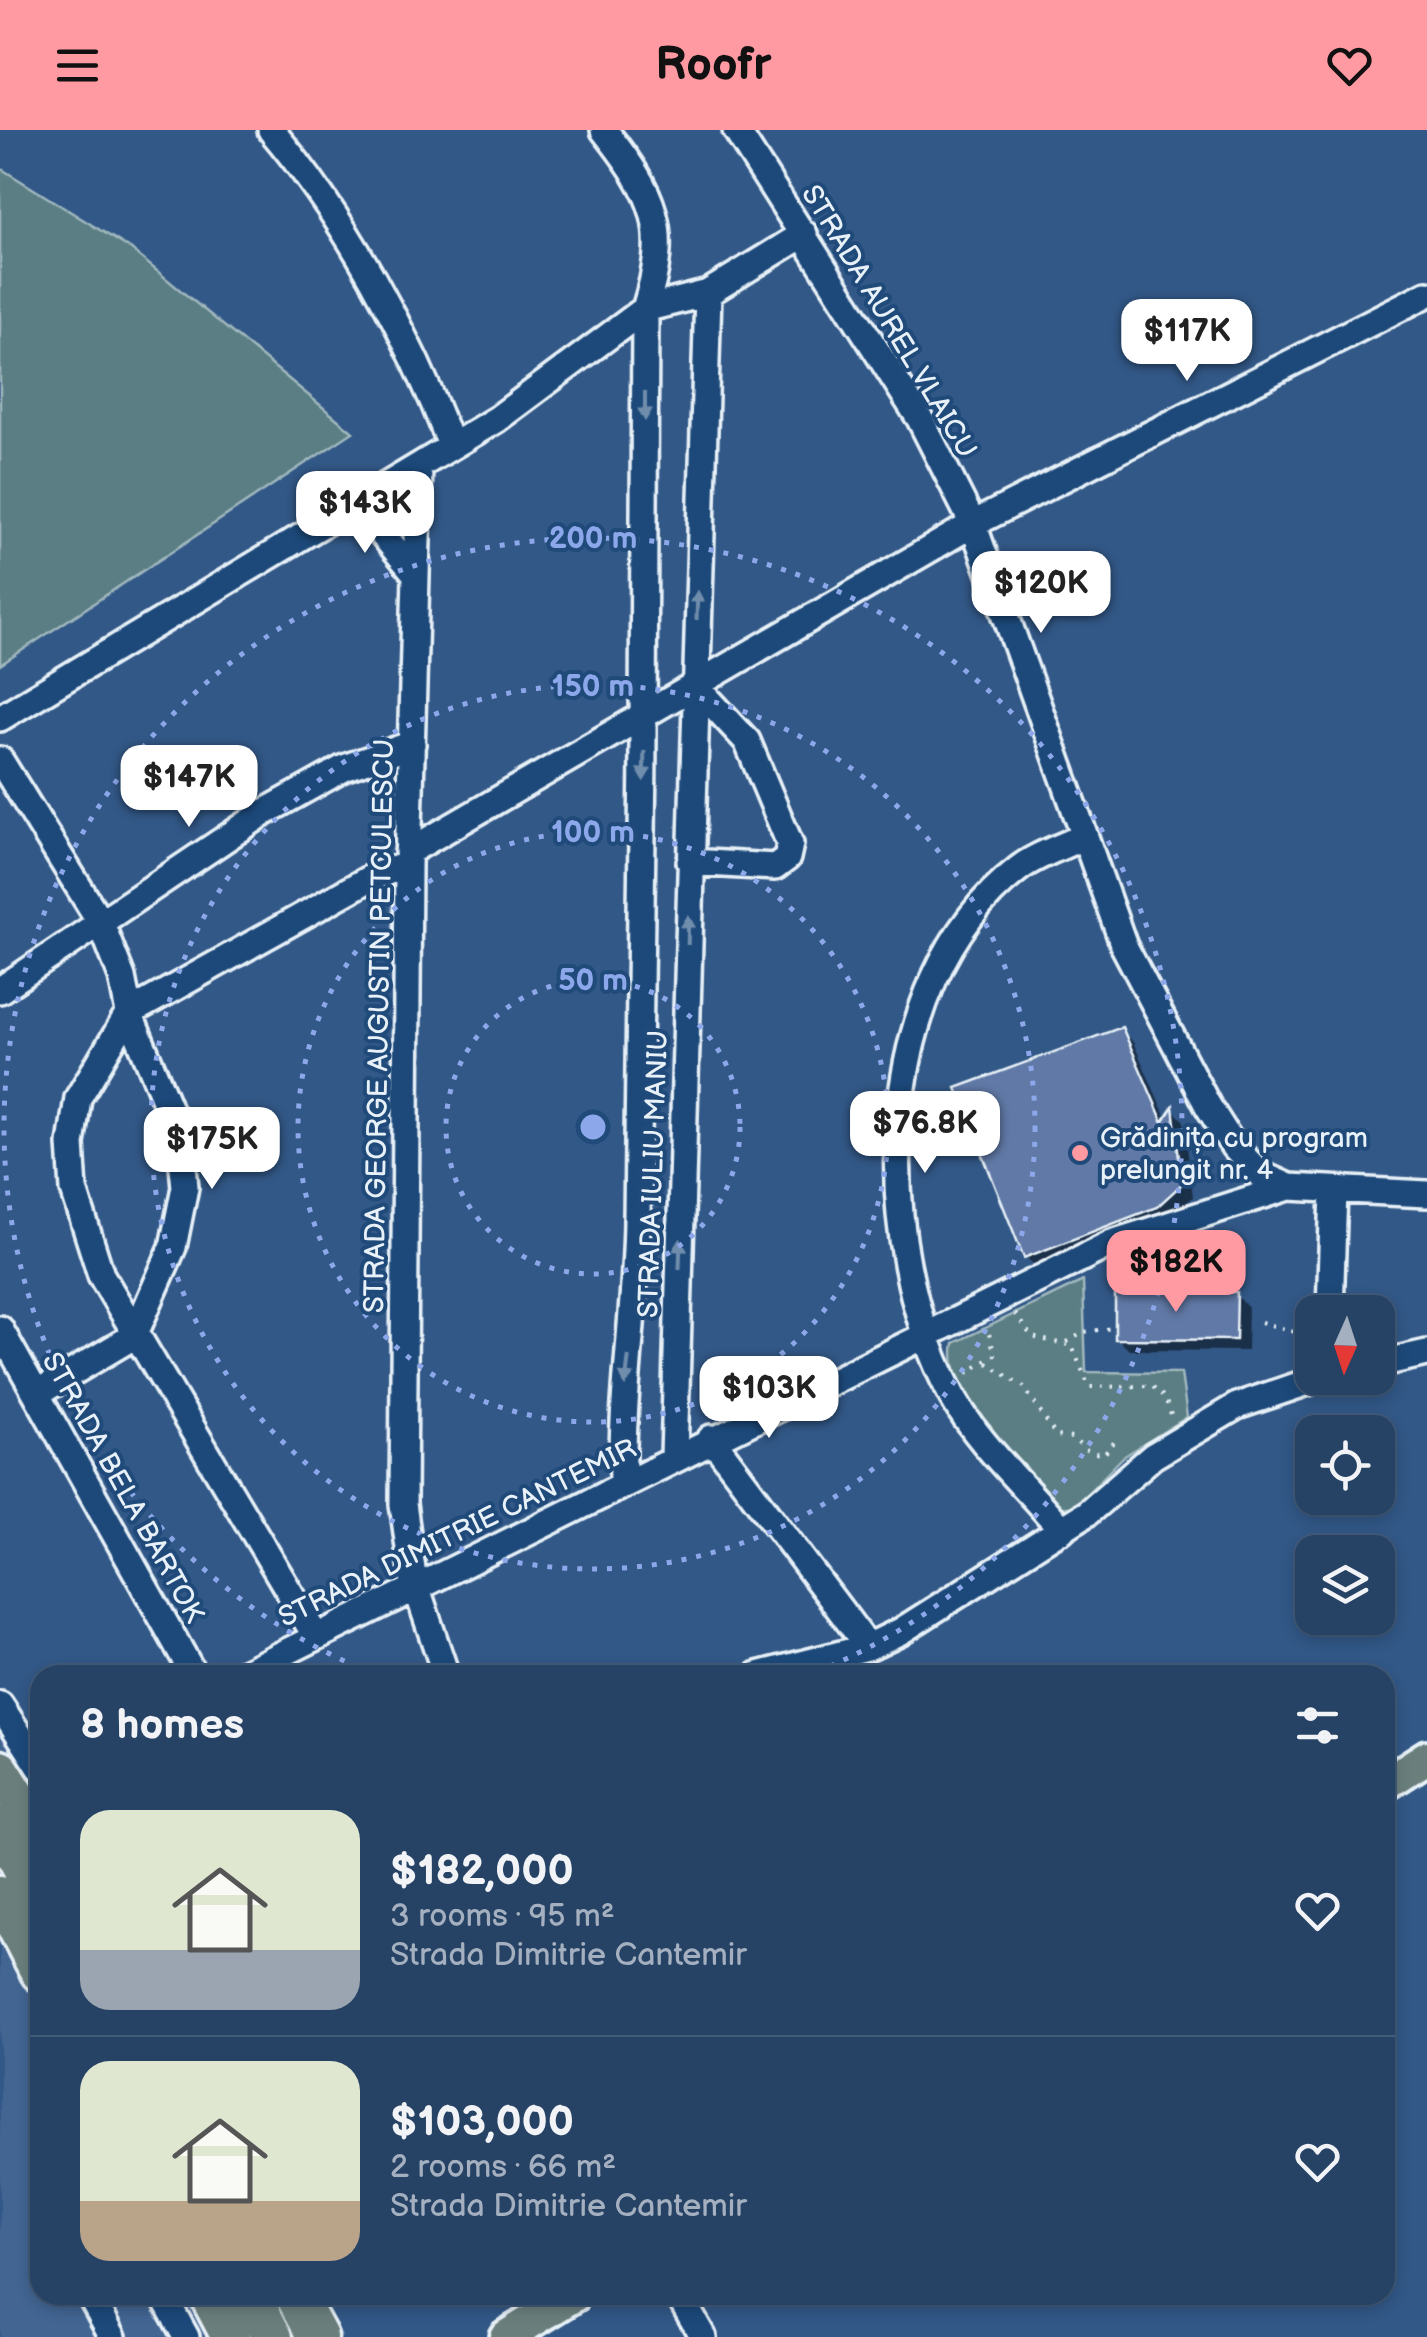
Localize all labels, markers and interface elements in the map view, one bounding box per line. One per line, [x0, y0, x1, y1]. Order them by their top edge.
icon: menu [50, 38, 105, 93]
text: Roofr [656, 38, 771, 93]
icon: heart [1322, 38, 1377, 93]
street label: STRADA AUREL VLAICU [794, 179, 983, 464]
pin: $117K [1117, 299, 1257, 384]
text: $117K [1143, 312, 1231, 351]
one-way arrow [637, 391, 653, 423]
pin: $143K [295, 471, 435, 556]
text: $143K [318, 484, 412, 523]
text: 200 m [549, 521, 637, 557]
pin: $120K [971, 551, 1111, 636]
text: $120K [994, 564, 1088, 603]
one-way arrow [690, 588, 706, 620]
text: 150 m [552, 669, 634, 705]
street label: STRADA GEORGE AUGUSTIN PETCULESCU [358, 739, 401, 1313]
pin: $147K [119, 745, 259, 830]
one-way arrow [636, 751, 652, 783]
text: $147K [143, 758, 235, 797]
text: 100 m [551, 815, 635, 851]
one-way arrow [681, 913, 697, 945]
text: 50 m [558, 963, 628, 999]
street label: STRADA IULIU MANIU [632, 1030, 675, 1319]
pin: $76.8K [844, 1091, 1006, 1176]
text: $76.8K [872, 1104, 978, 1143]
pin: $175K [142, 1107, 282, 1192]
centre of rings [575, 1109, 611, 1145]
text: $175K [166, 1120, 258, 1159]
place label: Grădinița cu program prelungit nr. 4 [1100, 1122, 1368, 1187]
marker: Grădinița cu program prelungit nr. 4 [1069, 1142, 1091, 1164]
pin: $182K [1106, 1230, 1246, 1315]
one-way arrow [672, 1238, 688, 1270]
text: $182K [1129, 1243, 1223, 1282]
north arrow [1295, 1295, 1395, 1395]
map controls [1295, 1295, 1395, 1635]
street label: STRADA BELA BARTOK [35, 1347, 211, 1629]
one-way arrow [619, 1355, 635, 1387]
pin: $103K [699, 1356, 839, 1441]
text: $103K [722, 1369, 816, 1408]
button: locate [1295, 1415, 1395, 1515]
street label: STRADA DIMITRIE CANTEMIR [273, 1432, 642, 1635]
button: layers [1295, 1535, 1395, 1635]
icon: filters [1290, 1698, 1345, 1753]
text: 8 homes [80, 1700, 244, 1751]
text: $182,000 [390, 1846, 574, 1897]
icon: home [160, 1850, 280, 1970]
icon: heart [1290, 1883, 1345, 1938]
text: 3 rooms · 95 m² [390, 1897, 615, 1936]
text: Strada Dimitrie Cantemir [390, 1936, 747, 1975]
text: $103,000 [390, 2097, 574, 2148]
icon: home [160, 2101, 280, 2221]
icon: heart [1290, 2134, 1345, 2189]
text: 2 rooms · 66 m² [390, 2148, 616, 2187]
text: Strada Dimitrie Cantemir [390, 2187, 747, 2226]

